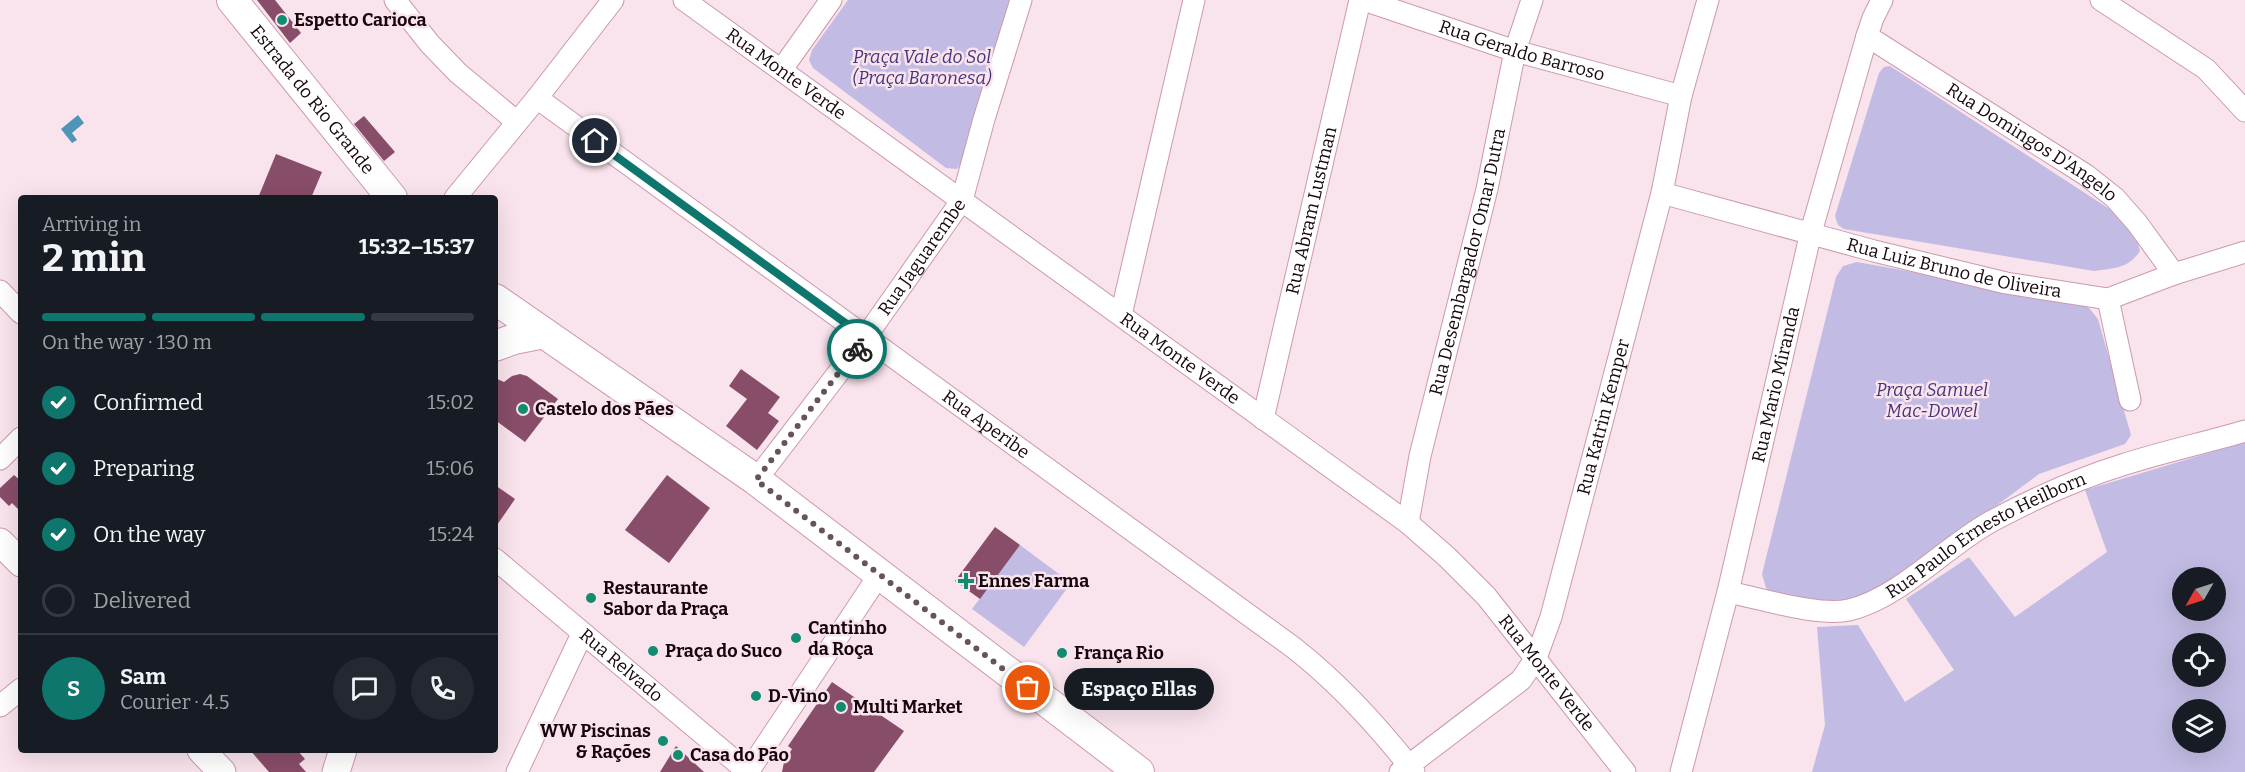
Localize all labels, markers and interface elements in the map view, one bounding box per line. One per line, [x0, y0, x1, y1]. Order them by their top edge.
place label: Espetto Carioca [294, 9, 427, 31]
marker: Espetto Carioca [275, 13, 289, 27]
street label: Rua Geraldo Barroso [1436, 15, 1607, 86]
street label: Estrada do Rio Grande [246, 21, 379, 179]
street label: Rua Monte Verde [722, 23, 850, 124]
park label: Praça Vale do Sol (Praça Baronesa) [853, 46, 992, 89]
street label: Rua Domingos D'Angelo [1942, 78, 2121, 206]
pin [569, 115, 620, 166]
icon: home [578, 124, 611, 157]
street label: Rua Abram Lustman [1281, 124, 1341, 297]
street label: Rua Desembargador Omar Dutra [1425, 126, 1510, 398]
street label: Rua Jaguarembe [873, 194, 970, 320]
text: Arriving in [42, 212, 141, 236]
text: 15:32–15:37 [359, 233, 474, 260]
street label: Rua Luiz Bruno de Oliveira [1844, 233, 2063, 303]
text: 2 min [42, 235, 146, 281]
street label: Rua Mario Miranda [1747, 304, 1804, 465]
street label: Rua Monte Verde [1116, 308, 1244, 409]
courier [827, 319, 887, 379]
text: On the way · 130 m [42, 330, 212, 354]
icon: bike [841, 333, 874, 366]
street label: Rua Katrin Kemper [1572, 337, 1634, 497]
park label: Praça Samuel Mac-Dowel [1876, 379, 1988, 422]
street label: Rua Aperibe [938, 385, 1034, 463]
icon: check [42, 386, 75, 419]
text: Confirmed [93, 389, 203, 416]
text: 15:02 [427, 390, 474, 414]
place label: Castelo dos Pães [535, 398, 674, 420]
marker: Castelo dos Pães [516, 402, 530, 416]
icon: check [42, 452, 75, 485]
text: Preparing [93, 455, 195, 482]
text: 15:06 [426, 456, 474, 480]
street label: Rua Paulo Ernesto Heilborn [1882, 467, 2090, 603]
icon: check [42, 518, 75, 551]
text: On the way [93, 521, 205, 548]
text: 15:24 [428, 522, 474, 546]
north arrow [2172, 567, 2226, 621]
map controls [2172, 567, 2226, 753]
place label: Ennes Farma [978, 570, 1089, 592]
marker: Ennes Farma [959, 574, 973, 588]
place label: Restaurante Sabor da Praça [603, 577, 728, 620]
text: Delivered [93, 587, 191, 614]
marker: Restaurante Sabor da Praça [584, 591, 598, 605]
street label: Rua Monte Verde [1494, 610, 1600, 736]
place label: Cantinho da Roça [808, 617, 887, 660]
street label: Rua Relvado [575, 624, 667, 707]
marker: Cantinho da Roça [789, 631, 803, 645]
button: locate [2172, 633, 2226, 687]
place label: Praça do Suco [665, 640, 782, 662]
place label: França Rio [1074, 642, 1164, 664]
marker: Praça do Suco [646, 644, 660, 658]
marker: França Rio [1055, 646, 1069, 660]
button: chat [333, 657, 396, 720]
button: phone [411, 657, 474, 720]
pin [1002, 662, 1053, 713]
text: Sam [120, 663, 166, 690]
callout: Espaço Ellas [1064, 667, 1214, 709]
icon: bag [1011, 671, 1044, 704]
text: S [67, 675, 80, 702]
text: Espaço Ellas [1081, 677, 1197, 701]
place label: D-Vino [768, 685, 828, 707]
marker: D-Vino [749, 689, 763, 703]
text: Courier · 4.5 [120, 690, 229, 714]
place label: Multi Market [853, 696, 963, 718]
button: layers [2172, 699, 2226, 753]
marker: Multi Market [834, 700, 848, 714]
place label: WW Piscinas & Rações [540, 720, 651, 763]
marker: WW Piscinas & Rações [656, 734, 670, 748]
place label: Casa do Pão [690, 744, 789, 766]
marker: Casa do Pão [671, 748, 685, 762]

